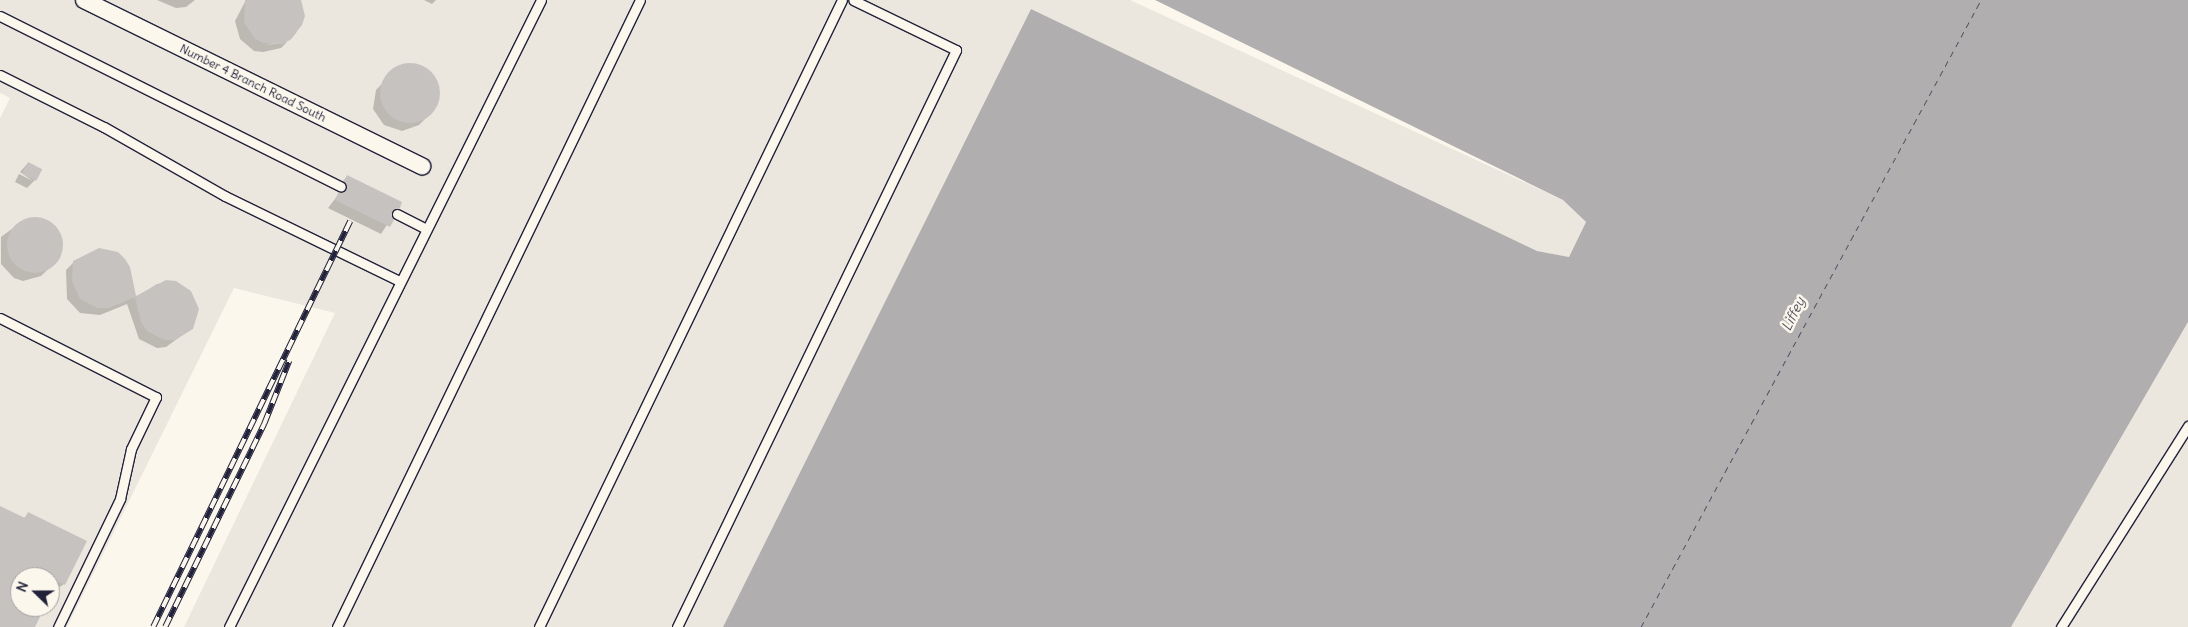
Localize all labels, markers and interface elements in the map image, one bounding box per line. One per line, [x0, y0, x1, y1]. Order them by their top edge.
street label: Number 4 Branch Road South [177, 41, 329, 125]
water label: Liffey [1778, 295, 1808, 333]
north arrow [10, 567, 60, 617]
text: N [12, 579, 32, 595]

